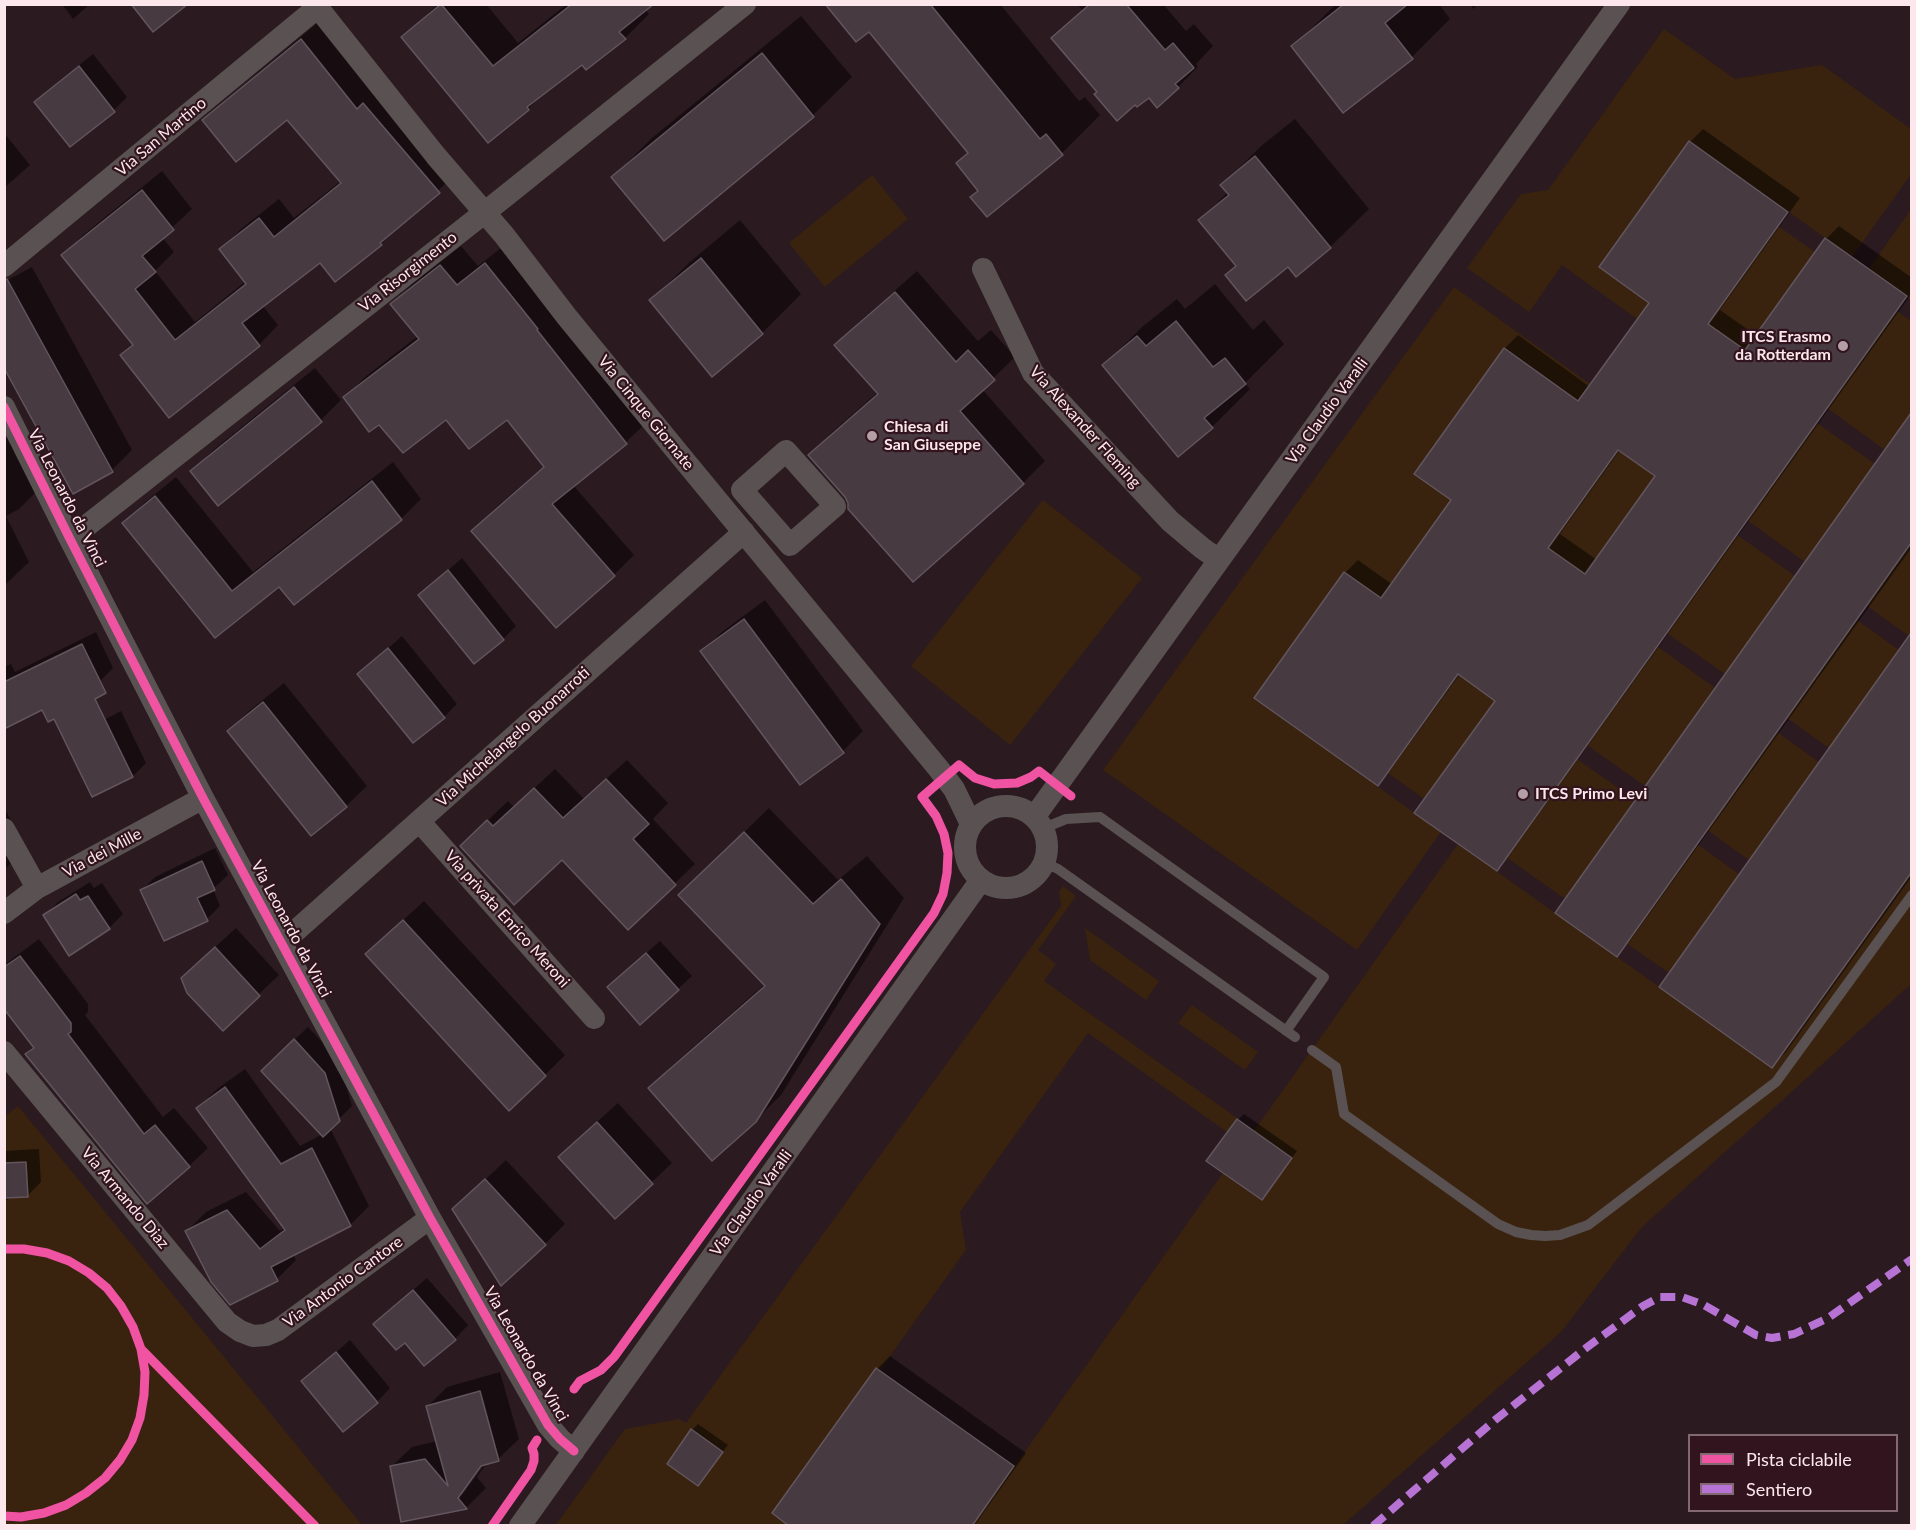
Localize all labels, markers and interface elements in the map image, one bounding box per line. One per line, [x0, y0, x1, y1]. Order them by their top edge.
street label: Via San Martino [112, 93, 210, 181]
street label: Via Risorgimento [355, 228, 461, 316]
place label: ITCS Erasmo da Rotterdam [1735, 327, 1831, 365]
marker: ITCS Erasmo da Rotterdam [1836, 339, 1850, 353]
street label: Via Cinque Giornate [594, 352, 698, 474]
street label: Via Claudio Varalli [1282, 354, 1372, 468]
street label: Via Alexander Fleming [1025, 362, 1145, 492]
place label: Chiesa di San Giuseppe [884, 417, 981, 455]
street label: Via Leonardo da Vinci [24, 426, 110, 570]
marker: Chiesa di San Giuseppe [865, 429, 879, 443]
street label: Via Michelangelo Buonarroti [432, 663, 594, 811]
place label: ITCS Primo Levi [1535, 784, 1647, 804]
marker: ITCS Primo Levi [1516, 787, 1530, 801]
street label: Via dei Mille [59, 824, 145, 882]
street label: Via privata Enrico Meroni [440, 847, 574, 991]
street label: Via Leonardo da Vinci [247, 857, 335, 1001]
street label: Via Armando Diaz [77, 1143, 173, 1253]
street label: Via Claudio Varalli [706, 1146, 796, 1260]
street label: Via Antonio Cantore [279, 1232, 407, 1332]
street label: Via Leonardo da Vinci [480, 1283, 572, 1425]
legend [1688, 1434, 1898, 1512]
text: Pista ciclabile [1746, 1448, 1852, 1470]
text: Sentiero [1746, 1478, 1812, 1500]

